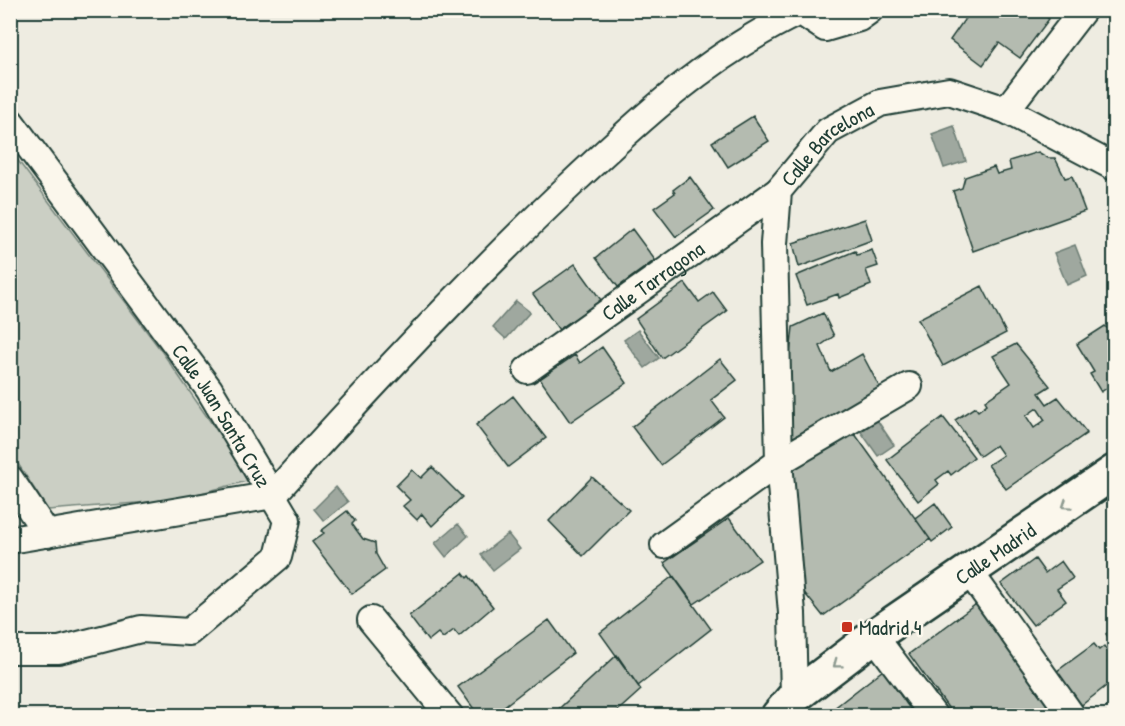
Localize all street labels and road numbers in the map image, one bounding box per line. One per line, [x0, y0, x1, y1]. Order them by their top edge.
street label: Calle Barcelona [774, 95, 879, 192]
street label: Calle Tarragona [595, 234, 710, 327]
street label: Calle Juan Santa Cruz [165, 337, 279, 493]
street label: Calle Madrid [949, 515, 1041, 591]

